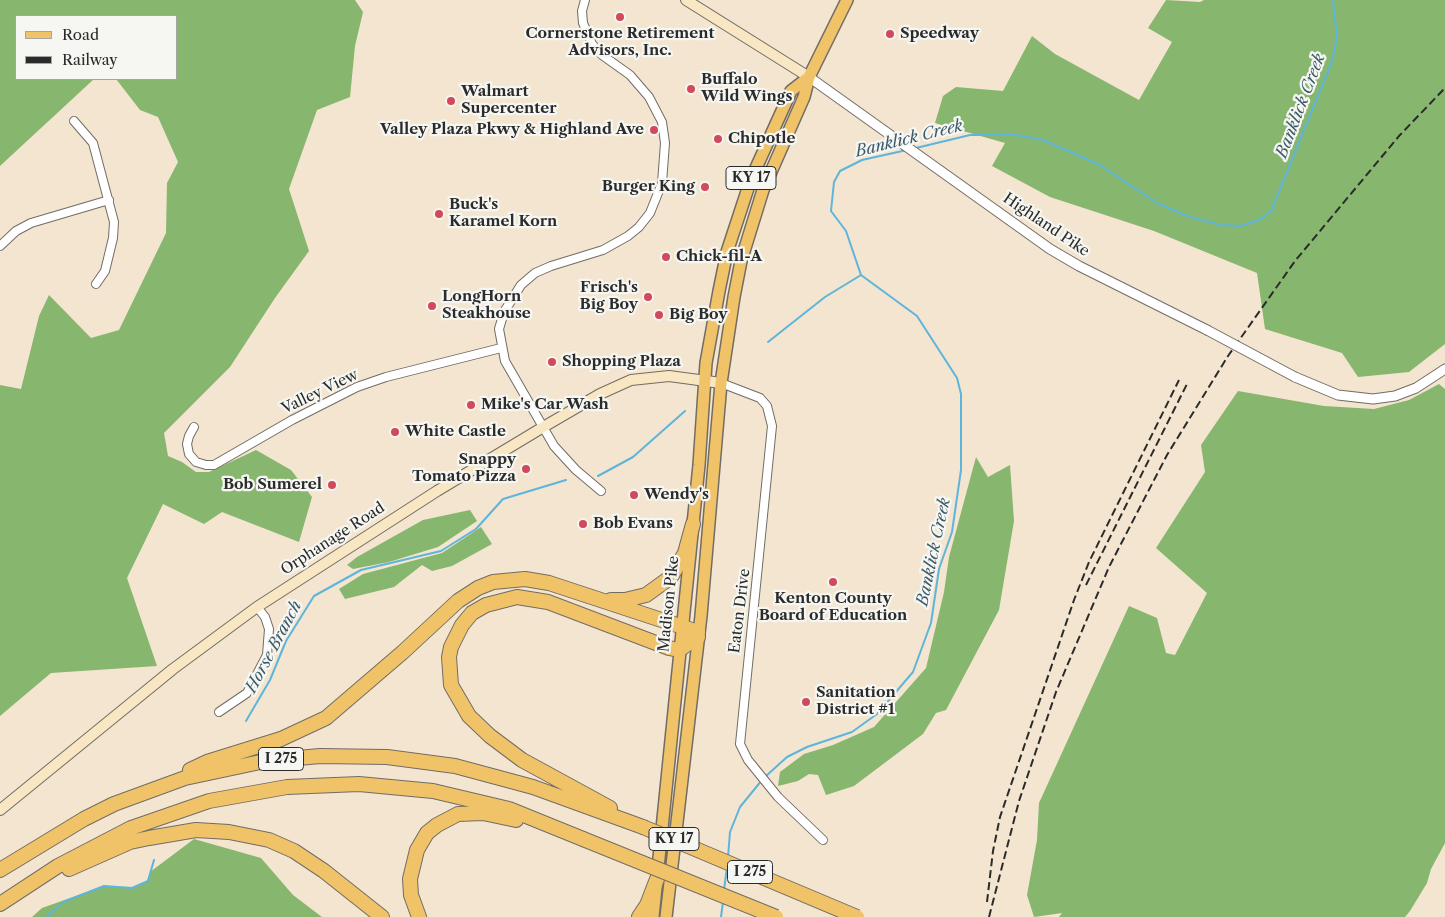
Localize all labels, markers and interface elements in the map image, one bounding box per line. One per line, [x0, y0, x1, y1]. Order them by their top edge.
marker: Cornerstone Retirement Advisors, Inc. [614, 11, 626, 23]
legend [15, 15, 178, 80]
text: Road [62, 25, 99, 44]
place label: Cornerstone Retirement Advisors, Inc. [525, 25, 715, 60]
place label: Speedway [900, 25, 979, 43]
marker: Speedway [884, 28, 896, 40]
text: Railway [62, 50, 118, 69]
water label: Banklick Creek [1272, 51, 1330, 161]
place label: Buffalo Wild Wings [701, 71, 792, 106]
place label: Walmart Supercenter [461, 83, 556, 118]
marker: Buffalo Wild Wings [685, 83, 697, 95]
marker: Walmart Supercenter [445, 95, 457, 107]
water label: Banklick Creek [853, 116, 965, 162]
place label: Valley Plaza Pkwy & Highland Ave [380, 121, 644, 139]
marker: Valley Plaza Pkwy & Highland Ave [648, 124, 660, 136]
place label: Chipotle [728, 130, 796, 148]
marker: Chipotle [712, 133, 724, 145]
road number: KY 17 [726, 167, 776, 190]
place label: Burger King [602, 178, 695, 196]
marker: Burger King [699, 181, 711, 193]
street label: Highland Pike [999, 189, 1093, 261]
place label: Buck's Karamel Korn [449, 196, 557, 231]
marker: Buck's Karamel Korn [433, 208, 445, 220]
place label: Chick-fil-A [676, 248, 762, 266]
marker: Chick-fil-A [660, 251, 672, 263]
place label: Frisch's Big Boy [579, 279, 638, 314]
place label: LongHorn Steakhouse [442, 288, 531, 323]
marker: Frisch's Big Boy [642, 291, 654, 303]
marker: LongHorn Steakhouse [426, 300, 438, 312]
place label: Big Boy [669, 306, 728, 324]
marker: Big Boy [653, 309, 665, 321]
place label: Shopping Plaza [562, 353, 681, 371]
marker: Shopping Plaza [546, 356, 558, 368]
street label: Valley View [279, 366, 361, 418]
place label: Mike's Car Wash [481, 396, 609, 414]
marker: Mike's Car Wash [465, 399, 477, 411]
place label: White Castle [405, 423, 506, 441]
marker: White Castle [389, 426, 401, 438]
place label: Snappy Tomato Pizza [412, 451, 516, 486]
marker: Snappy Tomato Pizza [520, 463, 532, 475]
place label: Bob Sumerel [223, 476, 322, 494]
marker: Bob Sumerel [326, 479, 338, 491]
place label: Wendy's [644, 486, 709, 504]
marker: Wendy's [628, 489, 640, 501]
water label: Banklick Creek [913, 496, 955, 608]
street label: Orphanage Road [278, 499, 388, 579]
place label: Bob Evans [593, 515, 673, 533]
marker: Bob Evans [577, 518, 589, 530]
street label: Madison Pike [655, 555, 683, 653]
street label: Eaton Drive [726, 568, 754, 654]
marker: Kenton County Board of Education [827, 576, 839, 588]
place label: Kenton County Board of Education [759, 590, 907, 625]
water label: Horse Branch [242, 598, 306, 696]
place label: Sanitation District #1 [816, 684, 896, 719]
marker: Sanitation District #1 [800, 696, 812, 708]
road number: I 275 [258, 748, 304, 771]
road number: KY 17 [649, 828, 699, 851]
road number: I 275 [728, 860, 772, 884]

